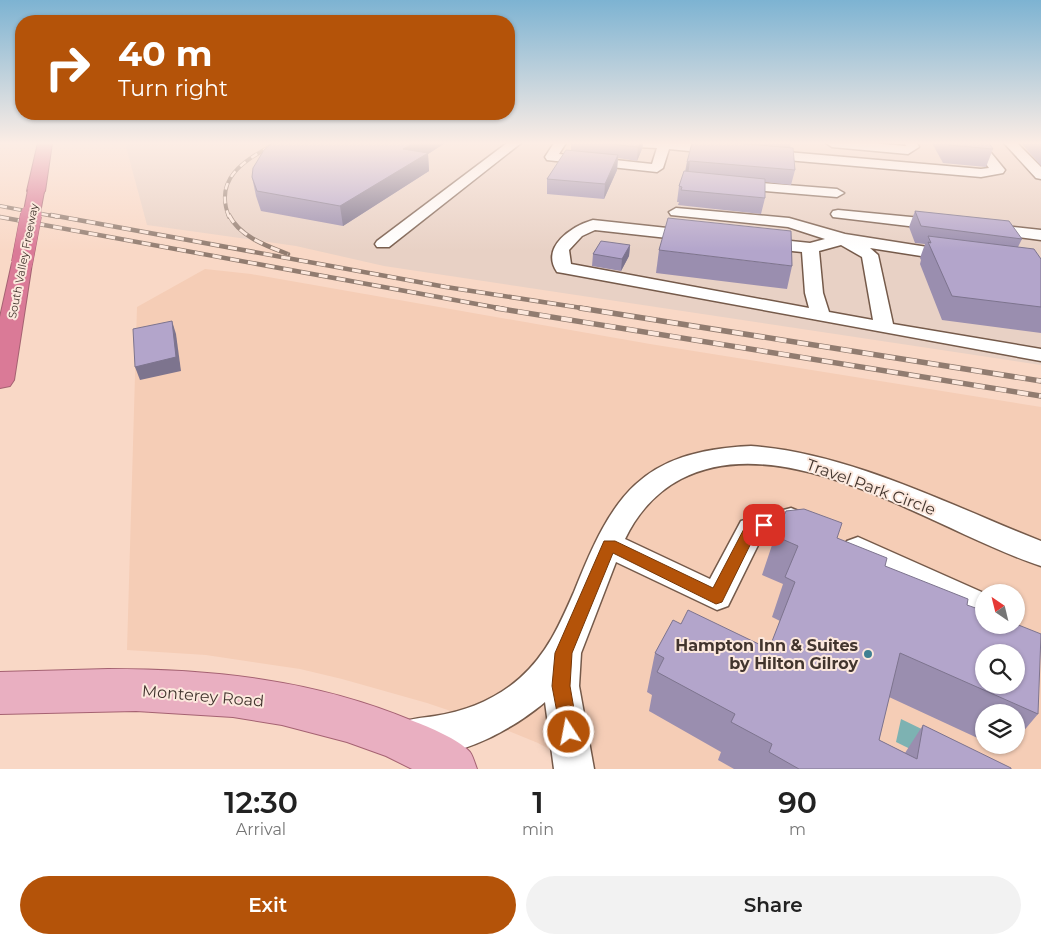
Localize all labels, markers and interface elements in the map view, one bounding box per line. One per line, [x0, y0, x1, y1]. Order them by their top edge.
text: 40 m [118, 32, 213, 75]
icon: right [35, 35, 100, 100]
text: Turn right [118, 75, 228, 102]
street label: South Valley Freeway [5, 202, 41, 320]
street label: Travel Park Circle [804, 455, 938, 519]
pin [743, 504, 785, 546]
icon: arrive [750, 511, 778, 539]
north arrow [975, 584, 1025, 634]
map controls [975, 584, 1025, 754]
place label: Hampton Inn & Suites by Hilton Gilroy [675, 636, 858, 673]
button: search [975, 644, 1025, 694]
marker: Hampton Inn & Suites by Hilton Gilroy [862, 648, 874, 660]
street label: Monterey Road [141, 681, 265, 711]
button: layers [975, 704, 1025, 754]
position arrow [542, 705, 594, 757]
text: 12:30 [224, 784, 298, 821]
text: 1 [532, 784, 544, 821]
text: 90 [778, 784, 817, 821]
text: Arrival [236, 820, 286, 839]
text: min [522, 820, 554, 839]
text: m [789, 820, 806, 839]
button: Exit [20, 876, 516, 934]
button: Share [526, 876, 1021, 934]

